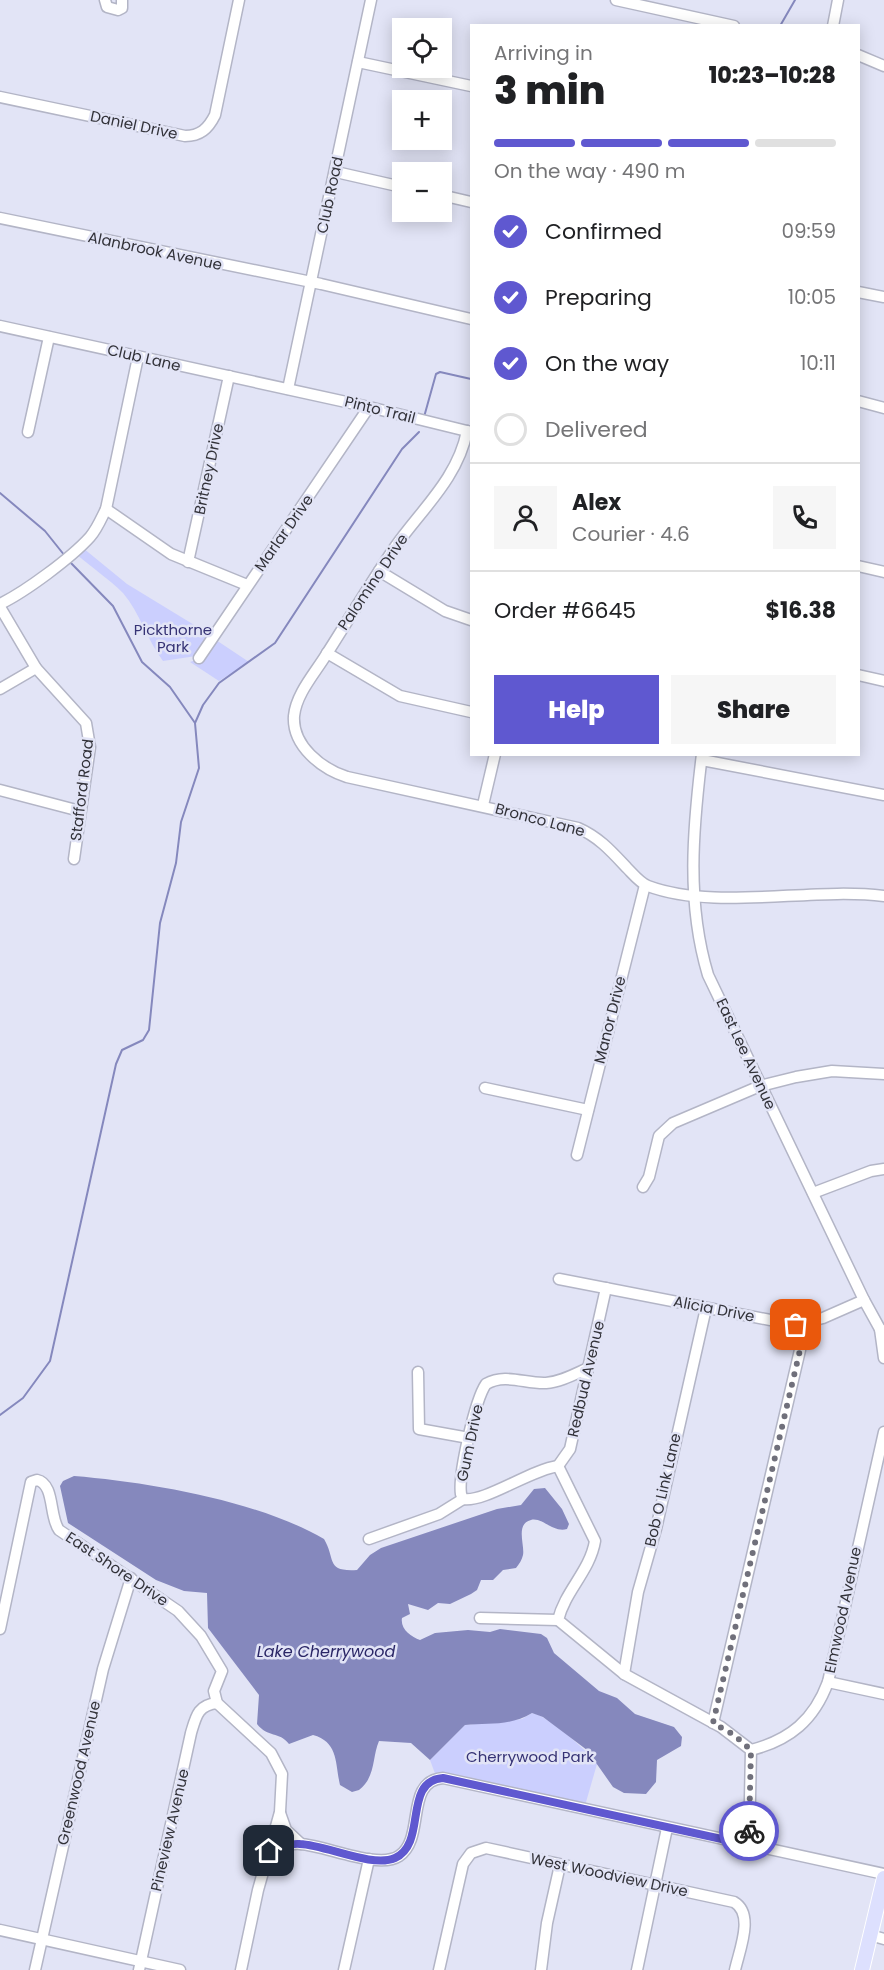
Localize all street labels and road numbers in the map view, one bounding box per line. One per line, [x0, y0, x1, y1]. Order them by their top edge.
street label: Daniel Drive [89, 105, 180, 144]
street label: Club Road [311, 155, 348, 235]
street label: Alanbrook Avenue [86, 226, 224, 275]
street label: Club Lane [105, 339, 183, 376]
street label: Pinto Trail [343, 391, 418, 428]
street label: Britney Drive [189, 421, 228, 517]
street label: Marlar Drive [249, 490, 318, 575]
street label: Palomino Drive [333, 529, 413, 634]
street label: Stafford Road [65, 738, 98, 842]
street label: Bronco Lane [493, 797, 587, 842]
street label: Manor Drive [589, 974, 631, 1066]
street label: East Lee Avenue [711, 995, 781, 1113]
street label: Alicia Drive [672, 1290, 756, 1327]
street label: Redbud Avenue [562, 1319, 609, 1439]
street label: Gum Drive [451, 1402, 488, 1483]
street label: Bob O Link Lane [639, 1431, 686, 1549]
street label: East Shore Drive [62, 1526, 173, 1611]
street label: Elmwood Avenue [819, 1545, 866, 1675]
street label: Greenwood Avenue [52, 1699, 105, 1847]
street label: Pineview Avenue [145, 1766, 194, 1893]
street label: West Woodview Drive [528, 1848, 690, 1901]

